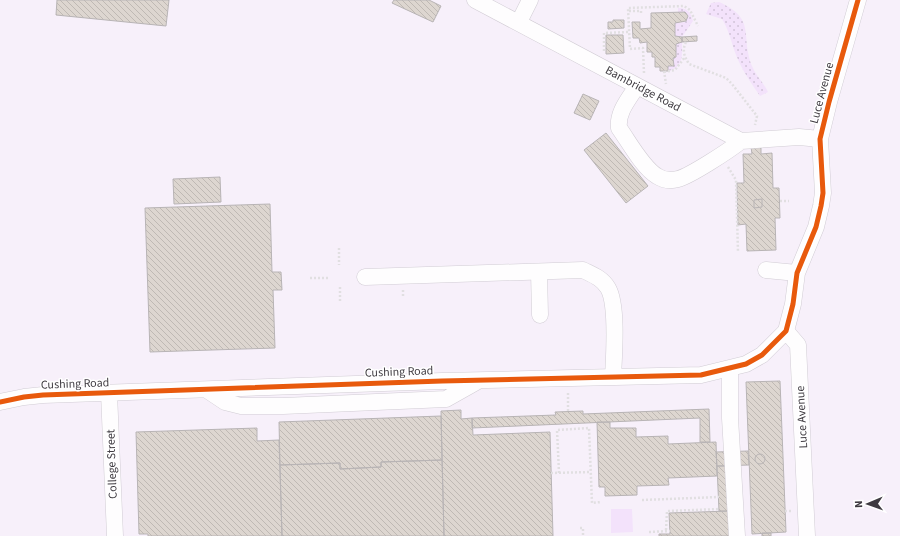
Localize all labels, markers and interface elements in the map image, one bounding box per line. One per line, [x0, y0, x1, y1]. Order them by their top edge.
street label: Luce Avenue [806, 60, 838, 126]
street label: Bambridge Road [602, 62, 684, 116]
street label: Cushing Road [364, 362, 434, 382]
street label: Cushing Road [40, 374, 110, 394]
street label: Luce Avenue [792, 385, 812, 449]
street label: College Street [102, 429, 122, 499]
north arrow [848, 484, 888, 524]
text: N [851, 500, 866, 508]

